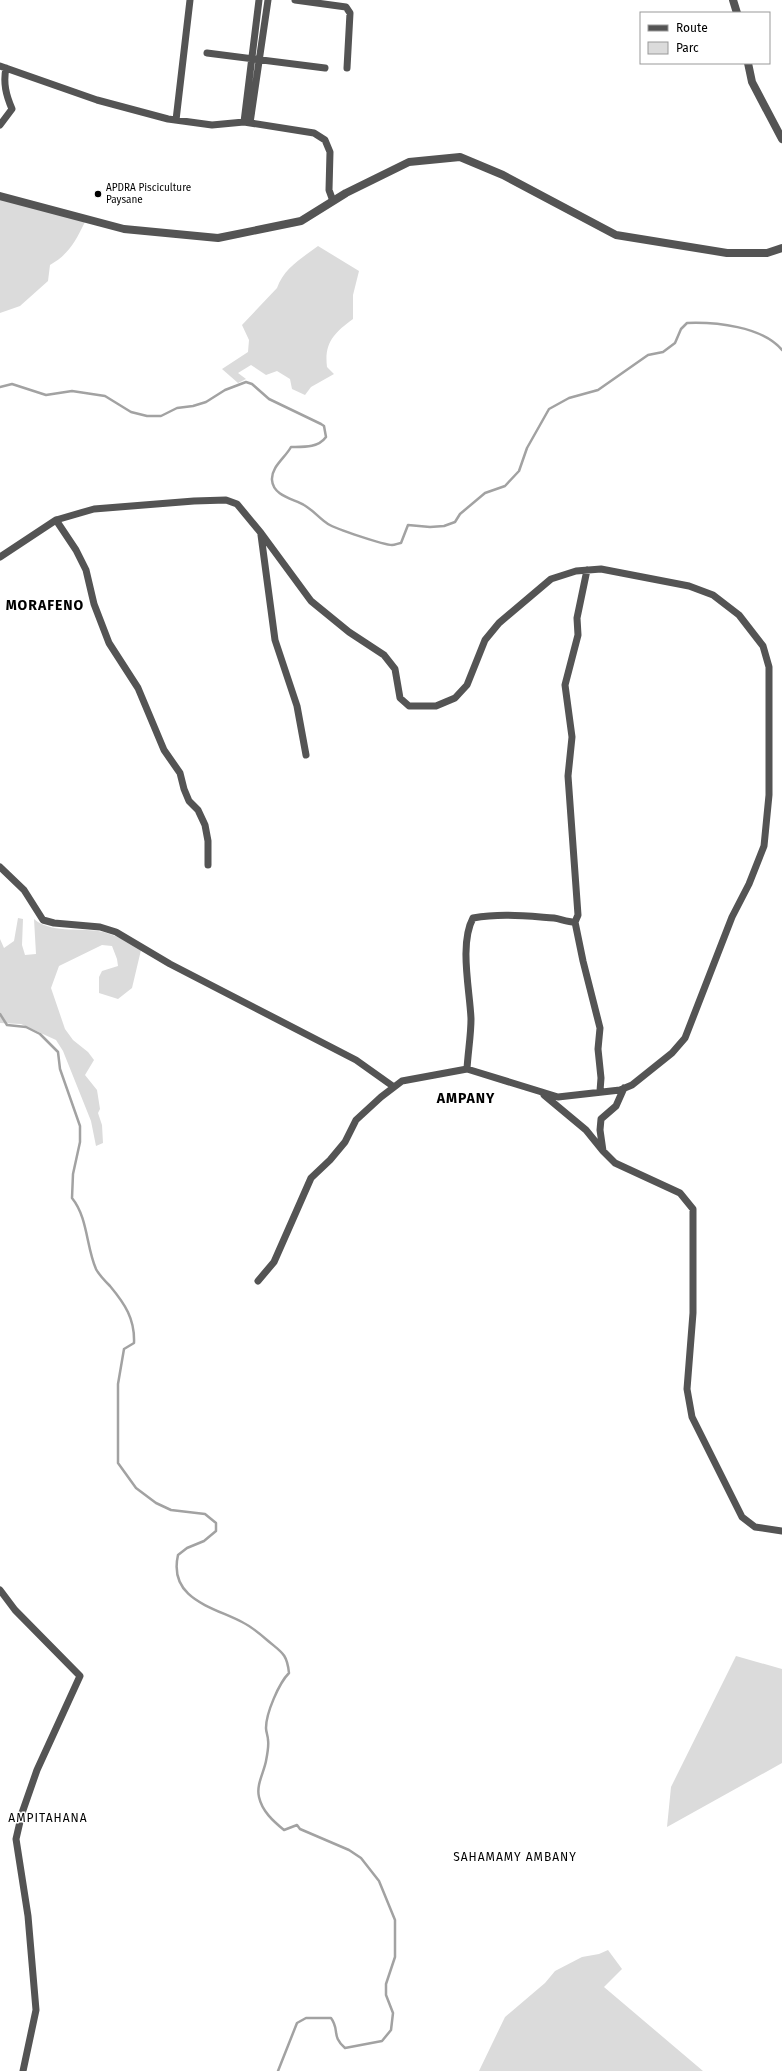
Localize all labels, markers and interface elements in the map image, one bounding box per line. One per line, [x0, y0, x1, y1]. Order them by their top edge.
legend [640, 12, 770, 64]
text: Route [676, 21, 708, 35]
text: Parc [676, 41, 699, 55]
place label: APDRA Pisciculture Paysane [106, 182, 191, 206]
marker: APDRA Pisciculture Paysane [93, 189, 103, 199]
district label: MORAFENO [6, 597, 84, 614]
district label: AMPANY [436, 1090, 495, 1107]
district label: AMPITAHANA [8, 1811, 88, 1825]
district label: SAHAMAMY AMBANY [453, 1850, 577, 1864]

